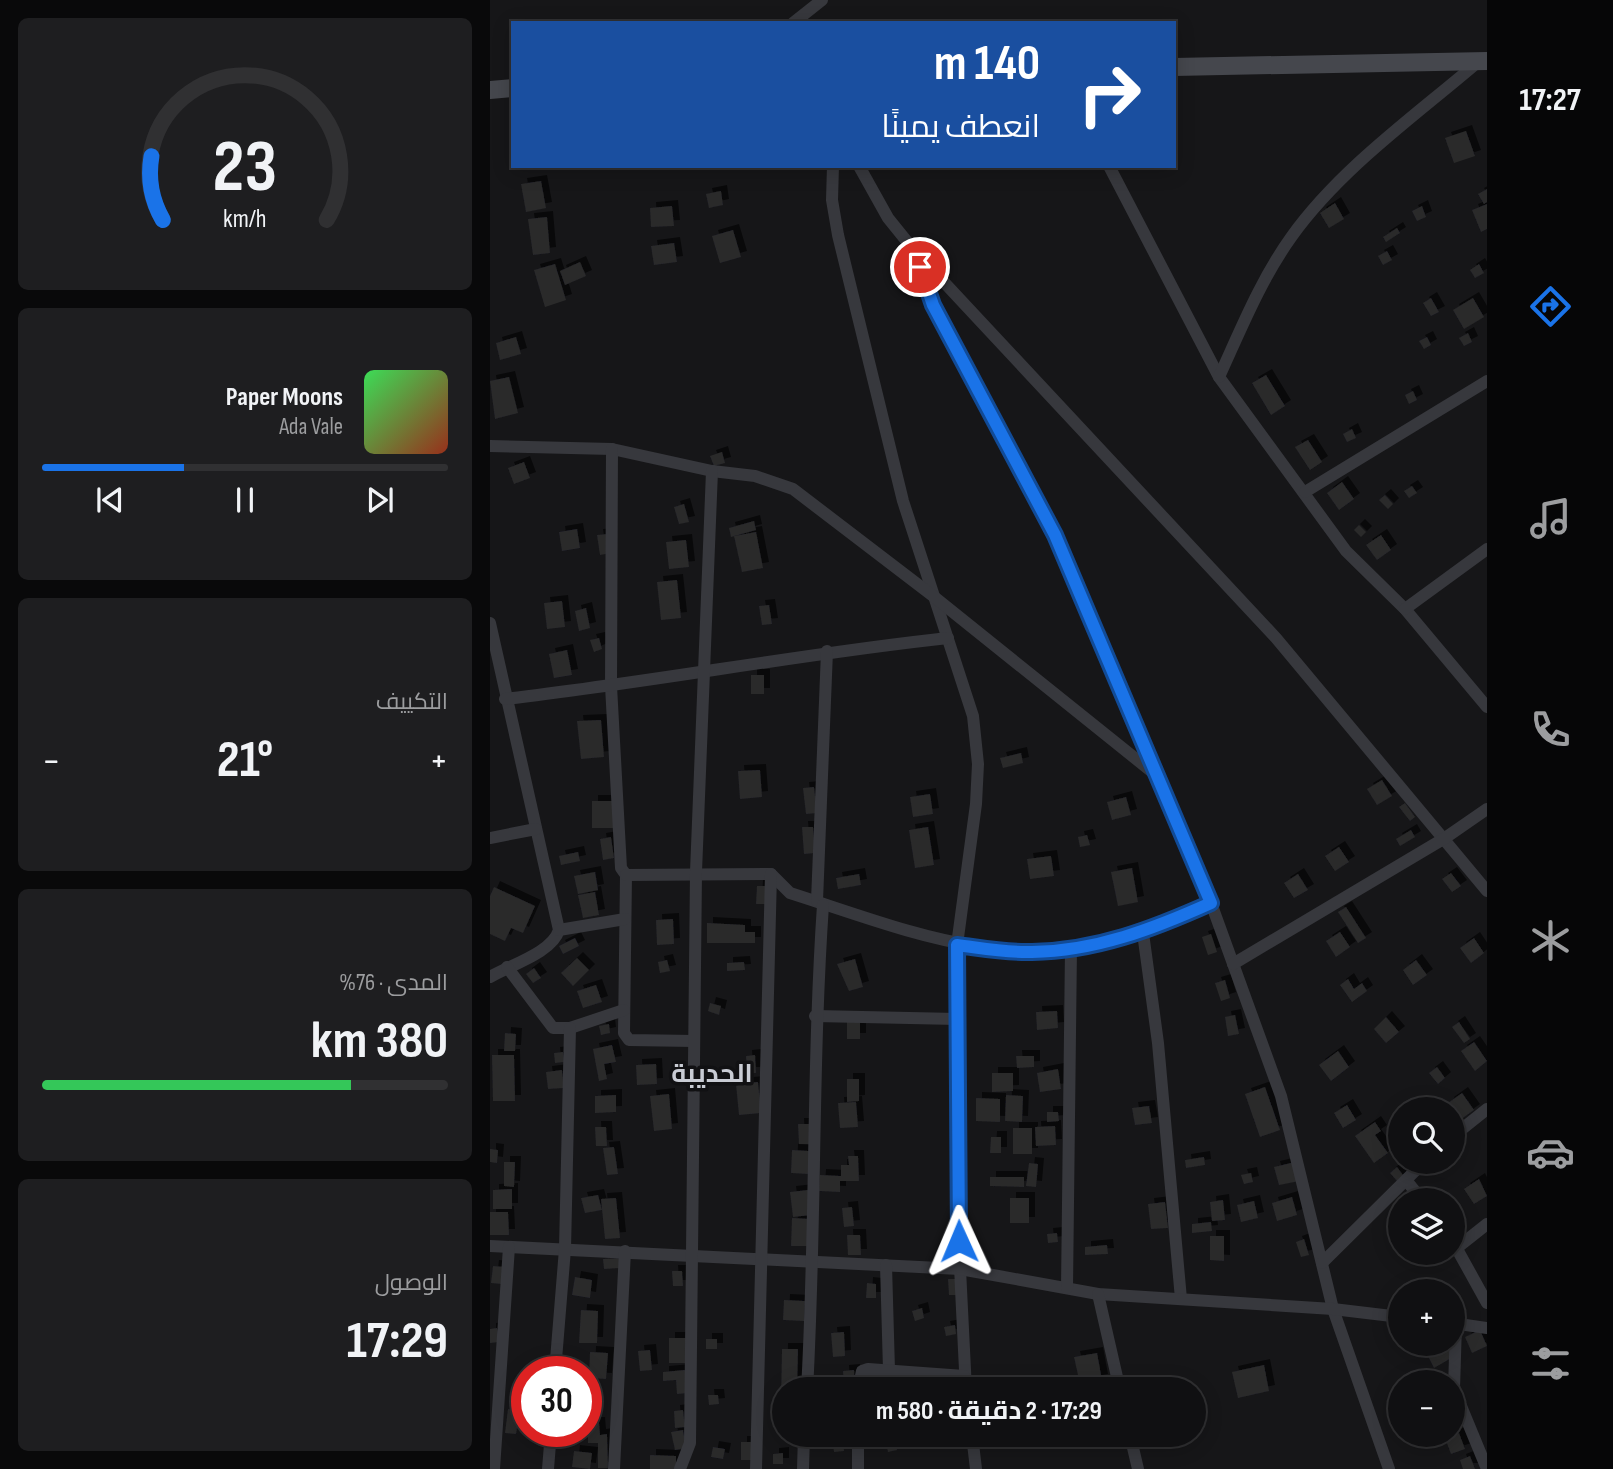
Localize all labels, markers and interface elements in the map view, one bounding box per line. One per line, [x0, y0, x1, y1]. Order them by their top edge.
text: 140 m [934, 35, 1040, 94]
icon: right [1064, 49, 1155, 140]
text: 17:27 [1519, 81, 1581, 120]
text: انعطف يمينًا [881, 108, 1040, 147]
text: 23 [213, 124, 277, 212]
text: km/h [223, 204, 267, 235]
pin [890, 237, 950, 297]
icon: arrive [901, 248, 939, 286]
icon: directions [1526, 282, 1575, 331]
text: Paper Moons [226, 382, 343, 413]
text: Ada Vale [279, 413, 343, 441]
icon: previous [91, 481, 129, 519]
icon: pause [226, 481, 264, 519]
icon: next [361, 481, 399, 519]
icon: music [1526, 494, 1575, 543]
text: التكييف [376, 688, 448, 716]
icon: phone [1526, 705, 1575, 754]
text: 21° [217, 729, 273, 792]
text: − [42, 739, 61, 784]
text: + [429, 739, 448, 784]
icon: climate [1526, 916, 1575, 965]
text: المدى · 76% [339, 969, 448, 997]
text: 380 km [311, 1010, 448, 1073]
district label: الحديبة [671, 1059, 753, 1090]
map controls [1388, 1097, 1465, 1447]
button: search [1388, 1097, 1465, 1174]
icon: car [1526, 1128, 1575, 1177]
button: layers [1388, 1188, 1465, 1265]
position arrow [922, 1204, 996, 1278]
text: الوصول [375, 1269, 448, 1297]
button: + [1388, 1279, 1465, 1356]
text: 17:29 [346, 1310, 448, 1373]
icon: filters [1526, 1339, 1575, 1388]
speed limit sign: 30 [511, 1356, 602, 1447]
button: − [1388, 1370, 1465, 1447]
text: 17:29 · 2 دقيقة · 580 m [876, 1396, 1102, 1427]

